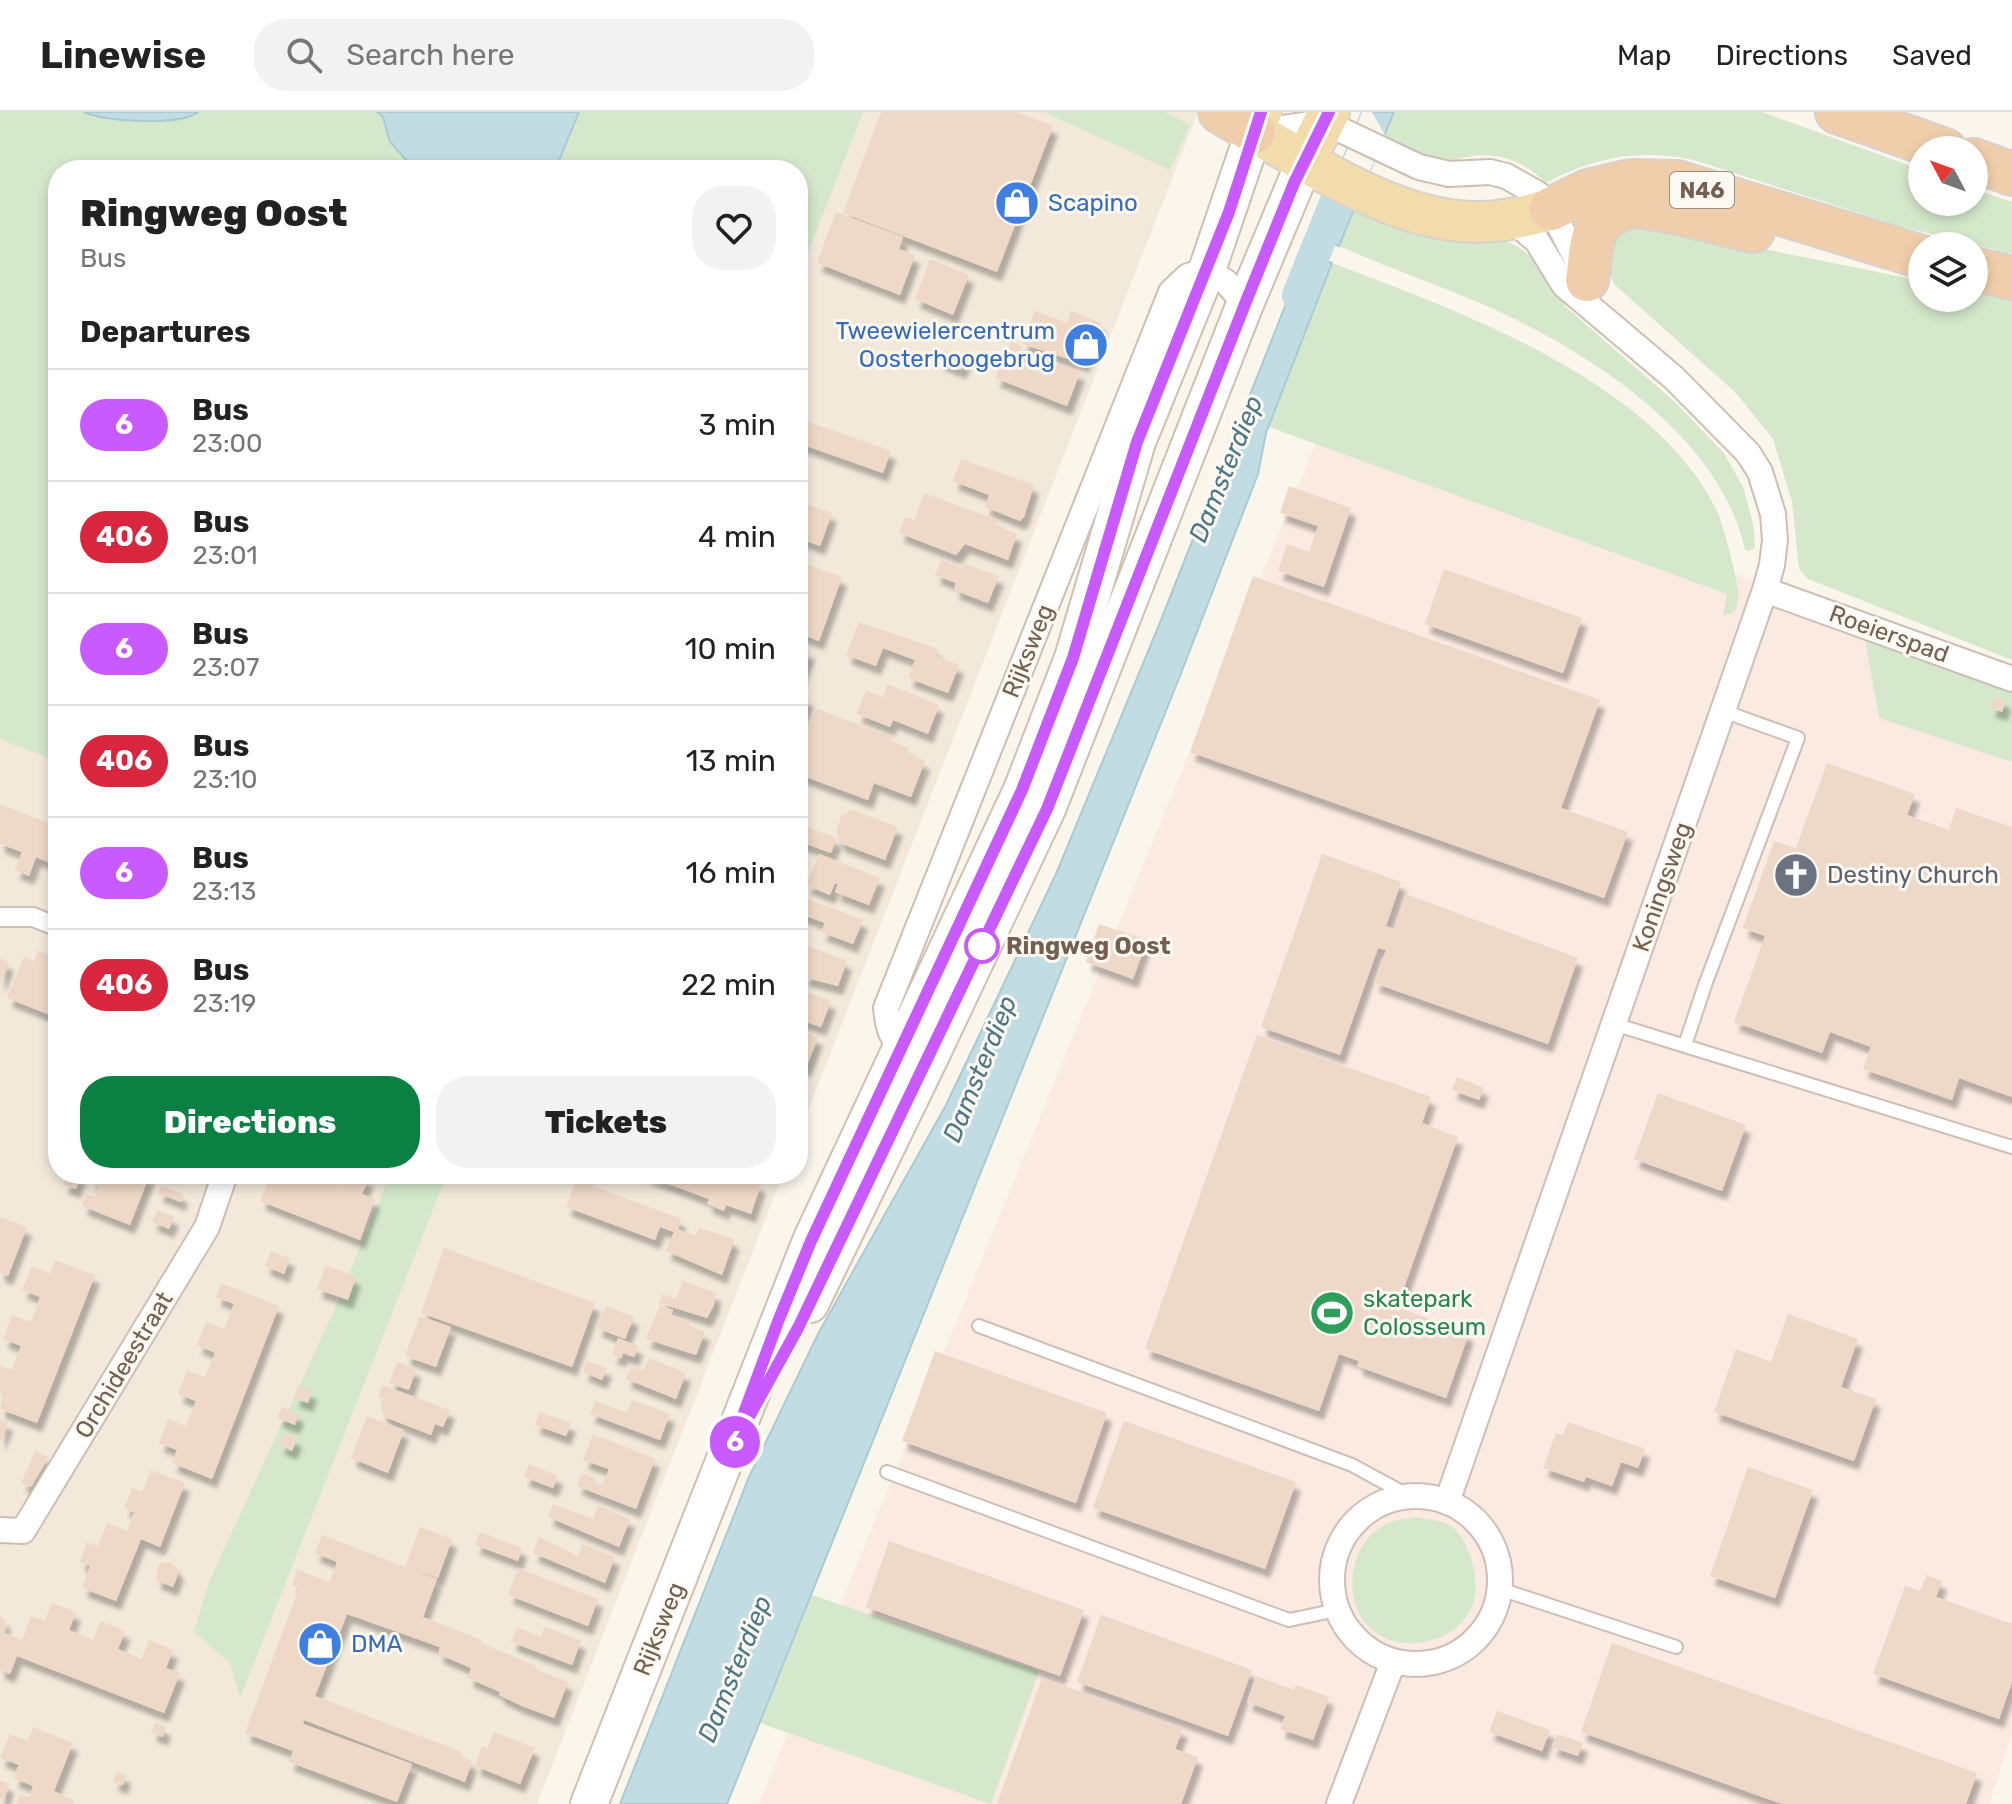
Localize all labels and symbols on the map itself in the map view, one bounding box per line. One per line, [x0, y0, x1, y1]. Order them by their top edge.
north arrow [1908, 136, 1988, 216]
road number: N46 [1670, 172, 1734, 208]
shop icon: Scapino [993, 179, 1041, 227]
place label: Scapino [1048, 189, 1138, 217]
place label: Tweewielercentrum Oosterhoogebrug [835, 317, 1055, 373]
shop icon: Tweewielercentrum Oosterhoogebrug [1062, 321, 1110, 369]
water label: Damsterdiep [1183, 391, 1269, 547]
street label: Roeierspad [1825, 599, 1953, 669]
street label: Rijksweg [997, 600, 1059, 702]
street label: Koningsweg [1627, 818, 1697, 956]
church icon: Destiny Church [1772, 851, 1820, 899]
place label: Destiny Church [1827, 861, 1999, 889]
marker: Ringweg Oost [965, 929, 999, 963]
place label: Ringweg Oost [1006, 932, 1171, 960]
water label: Damsterdiep [937, 991, 1023, 1147]
place label: skatepark Colosseum [1363, 1285, 1486, 1341]
street label: Orchideestraat [69, 1287, 179, 1443]
sports icon: skatepark Colosseum [1308, 1289, 1356, 1337]
line badge: 6 [709, 1416, 761, 1468]
street label: Rijksweg [628, 1578, 690, 1680]
water label: Damsterdiep [692, 1591, 778, 1747]
shop icon: DMA [296, 1620, 344, 1668]
place label: DMA [351, 1630, 403, 1658]

